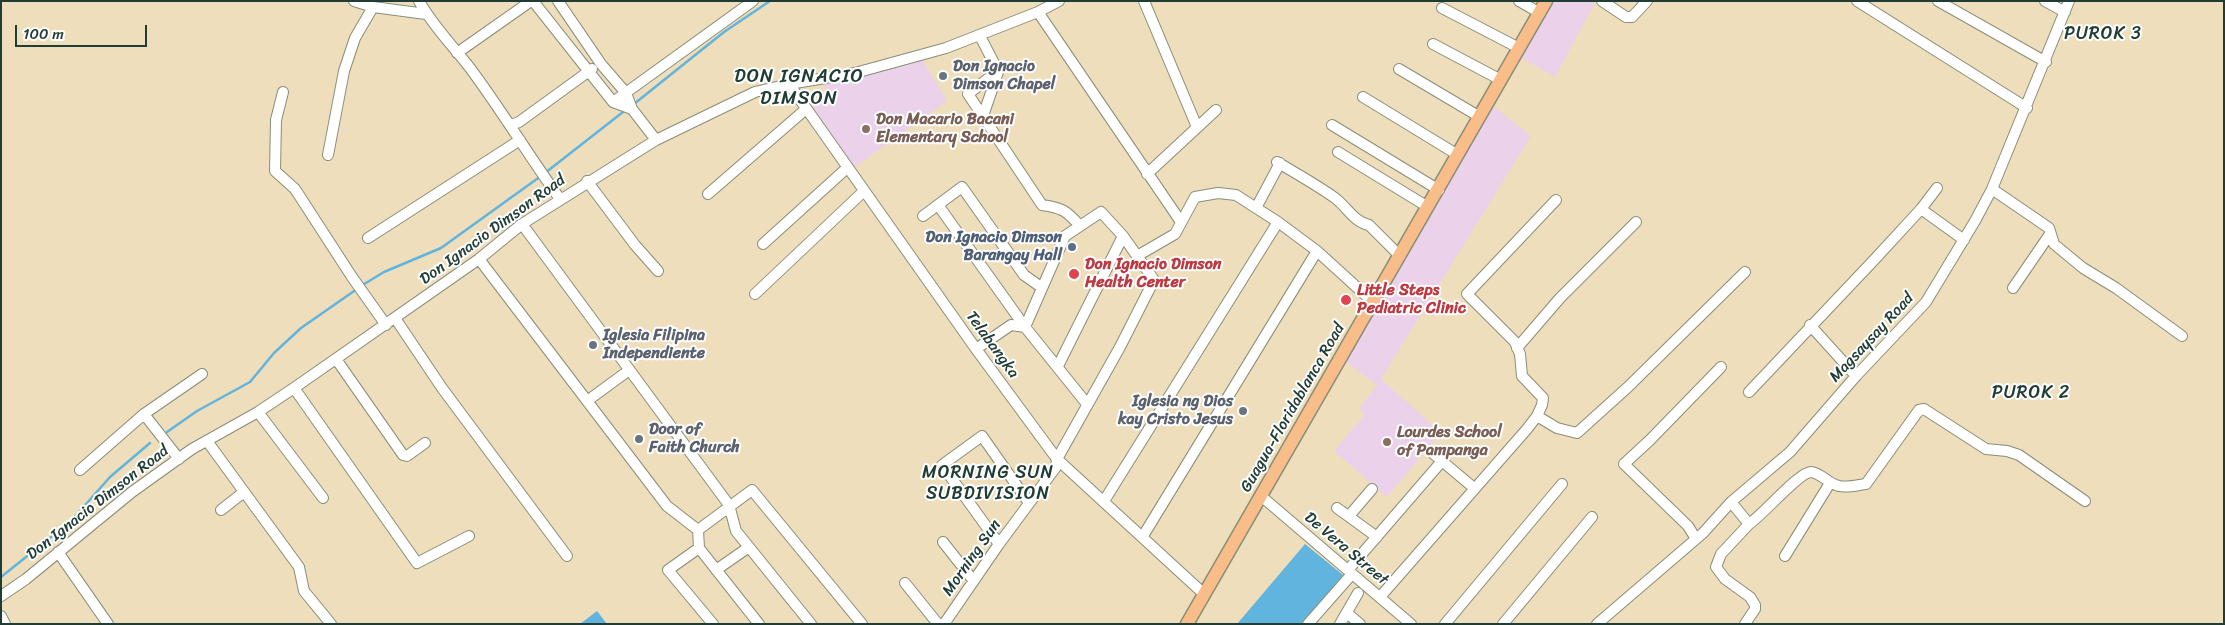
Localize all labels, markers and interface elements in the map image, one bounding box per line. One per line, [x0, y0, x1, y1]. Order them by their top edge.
scale bar [18, 15, 150, 47]
text: 100 m [23, 21, 64, 47]
district label: PUROK 3 [2063, 23, 2143, 45]
place label: Don Ignacio Dimson Chapel [953, 57, 1055, 95]
district label: DON IGNACIO DIMSON [734, 66, 864, 110]
marker: Don Ignacio Dimson Chapel [937, 70, 949, 82]
place label: Don Macario Bacani Elementary School [876, 110, 1014, 148]
marker: Don Macario Bacani Elementary School [860, 123, 872, 135]
street label: Don Ignacio Dimson Road [417, 171, 569, 289]
place label: Don Ignacio Dimson Barangay Hall [926, 228, 1062, 266]
marker: Don Ignacio Dimson Barangay Hall [1066, 241, 1078, 253]
place label: Don Ignacio Dimson Health Center [1085, 255, 1221, 293]
marker: Don Ignacio Dimson Health Center [1067, 267, 1081, 281]
place label: Little Steps Pediatric Clinic [1357, 281, 1466, 319]
street label: Magsaysay Road [1826, 289, 1918, 387]
marker: Little Steps Pediatric Clinic [1339, 293, 1353, 307]
street label: Telabangka [961, 308, 1023, 382]
street label: Guagua-Floridablanca Road [1237, 320, 1349, 496]
place label: Iglesia Filipina Independiente [603, 326, 705, 364]
marker: Iglesia Filipina Independiente [587, 339, 599, 351]
district label: PUROK 2 [1991, 382, 2071, 404]
place label: Iglesia ng Dios kay Cristo Jesus [1118, 392, 1233, 430]
marker: Iglesia ng Dios kay Cristo Jesus [1237, 405, 1249, 417]
place label: Door of Faith Church [649, 420, 740, 458]
place label: Lourdes School of Pampanga [1397, 423, 1502, 461]
marker: Door of Faith Church [633, 433, 645, 445]
marker: Lourdes School of Pampanga [1381, 436, 1393, 448]
street label: Don Ignacio Dimson Road [23, 442, 173, 564]
district label: MORNING SUN SUBDIVISION [921, 462, 1055, 504]
street label: De Vera Street [1300, 508, 1392, 590]
street label: Morning Sun [939, 516, 1005, 600]

